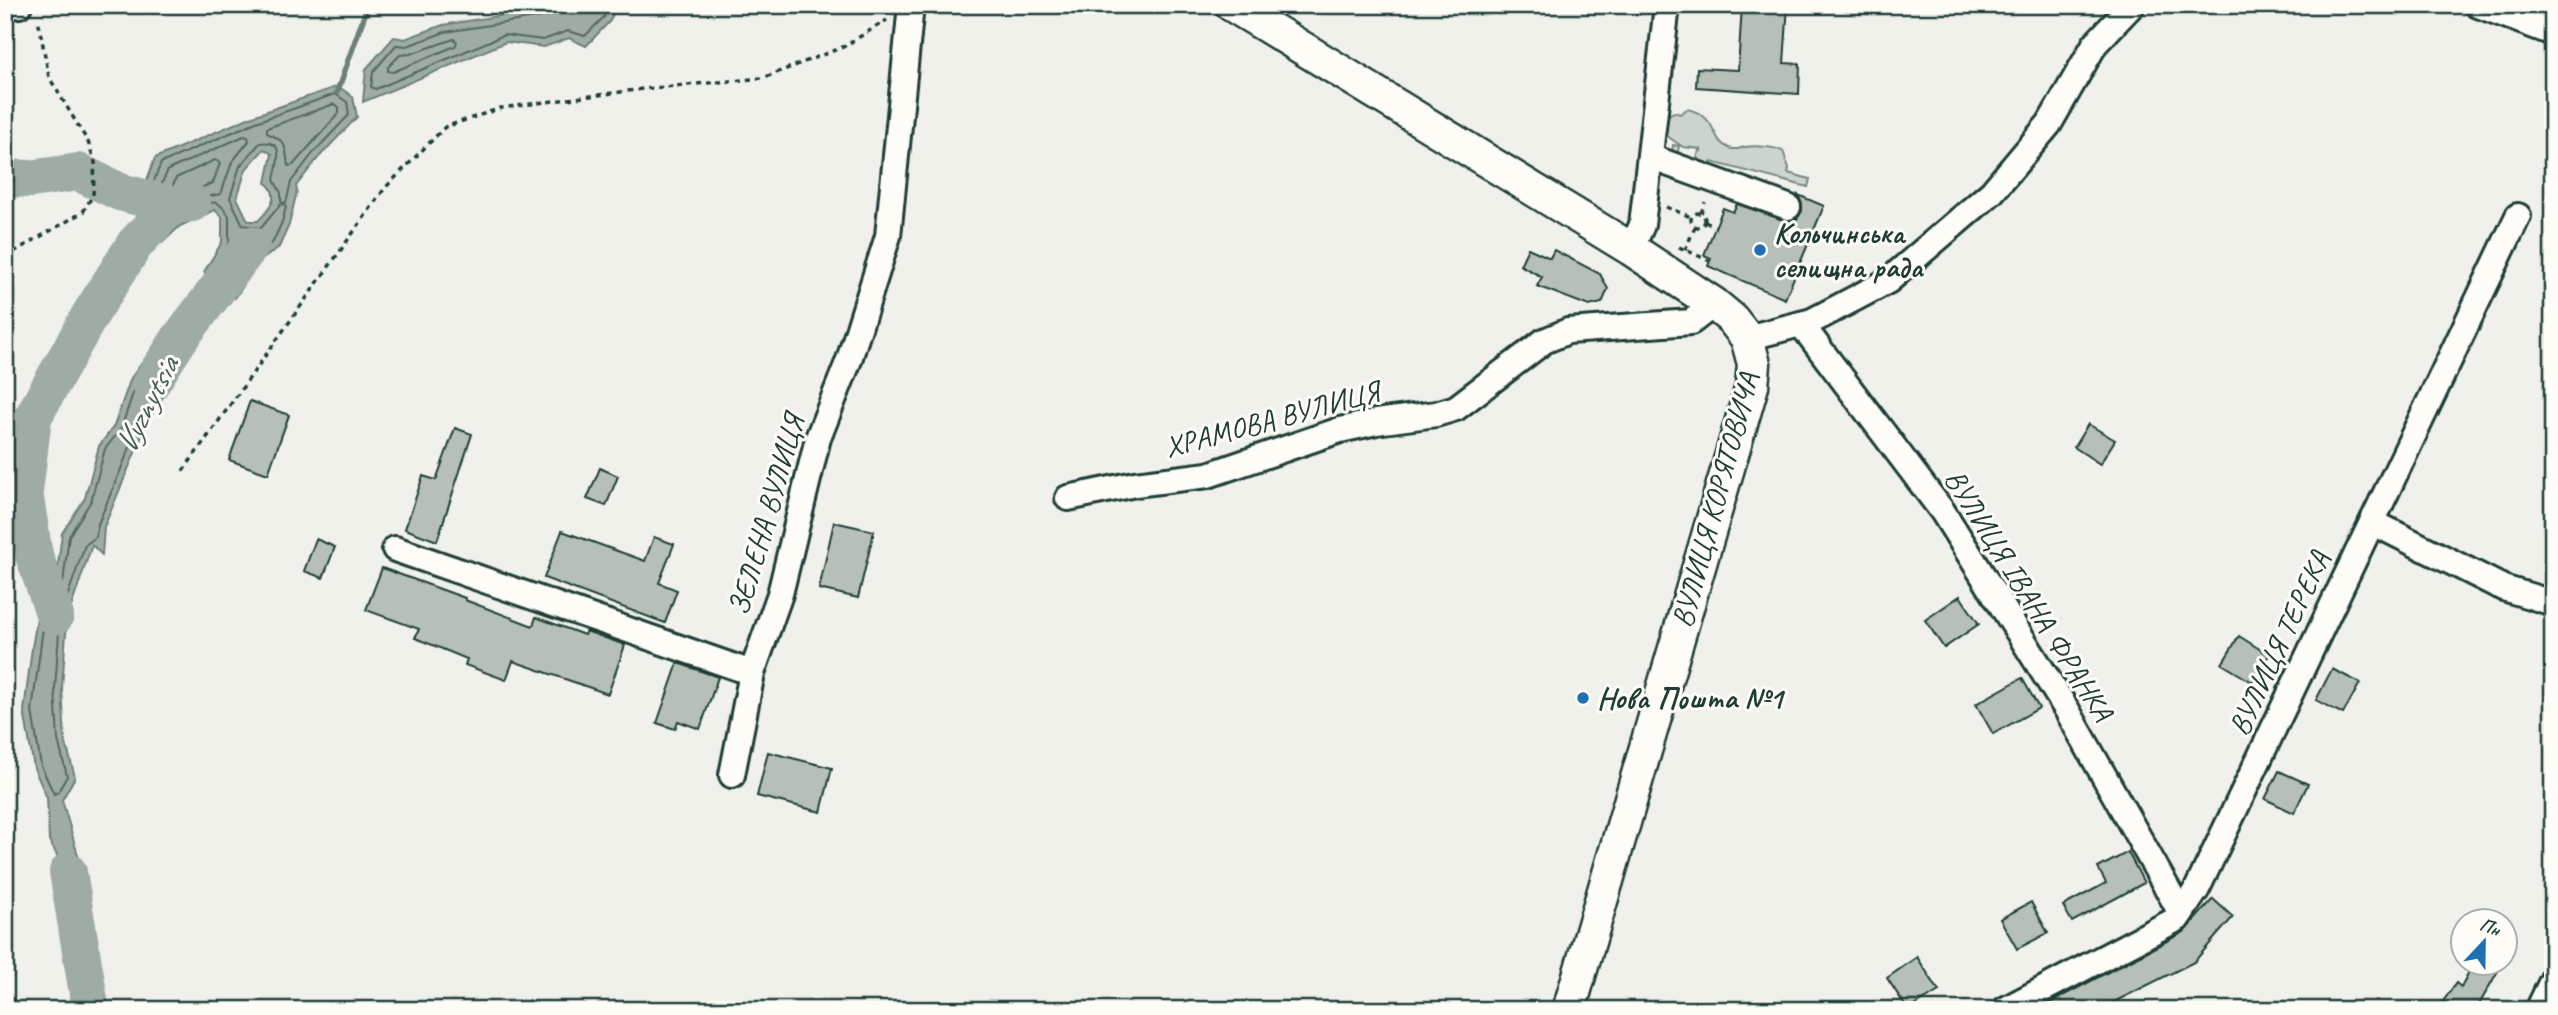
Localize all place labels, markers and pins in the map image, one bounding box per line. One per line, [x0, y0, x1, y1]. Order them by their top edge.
place label: Кольчинська селищна рада [1774, 214, 1924, 286]
marker: Кольчинська селищна рада [1752, 242, 1768, 258]
place label: Нова Пошта №1 [1597, 679, 1786, 717]
marker: Нова Пошта №1 [1575, 690, 1591, 706]

